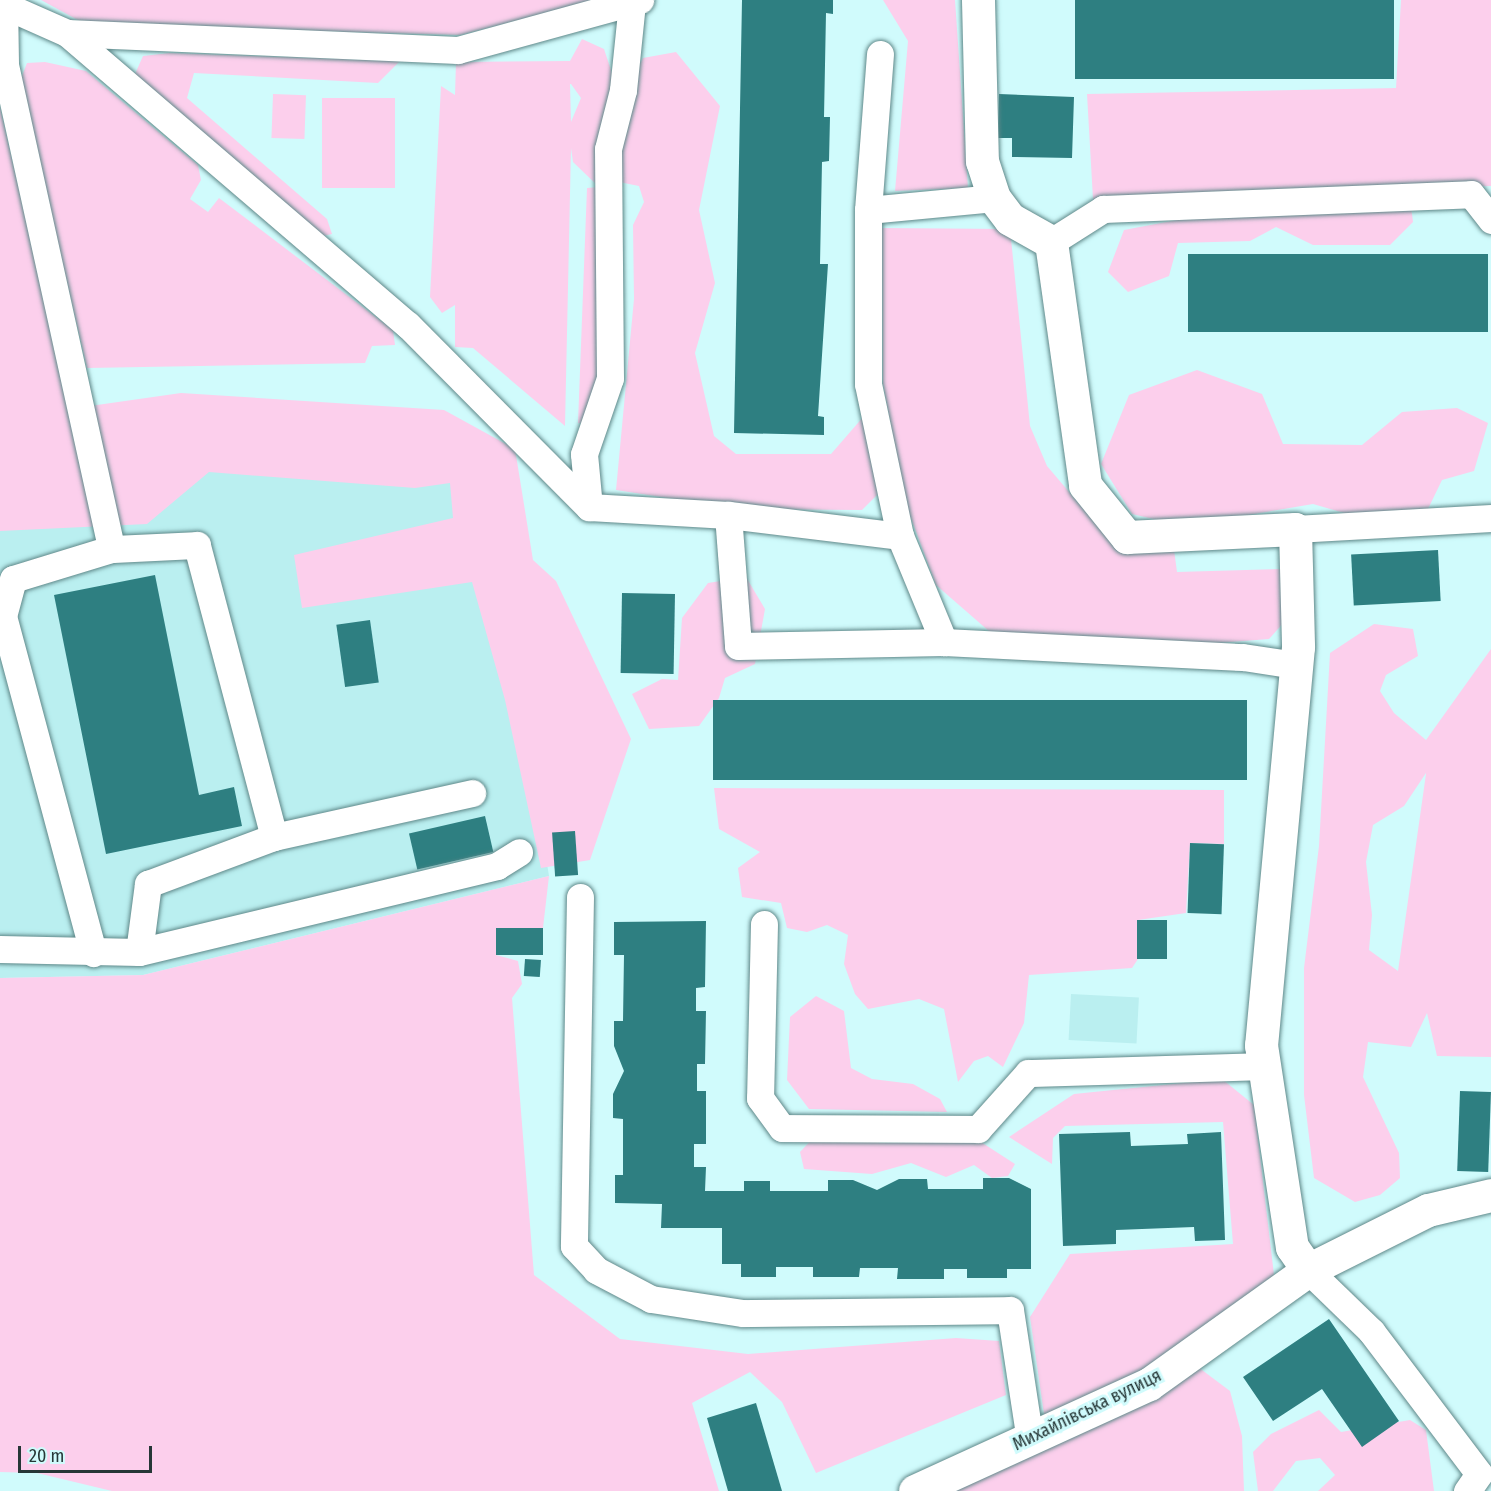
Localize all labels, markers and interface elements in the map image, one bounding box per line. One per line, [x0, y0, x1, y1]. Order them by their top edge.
street label: Михайлівська вулиця [1009, 1365, 1165, 1455]
scale bar [21, 1434, 154, 1472]
text: 20 m [29, 1445, 64, 1467]

